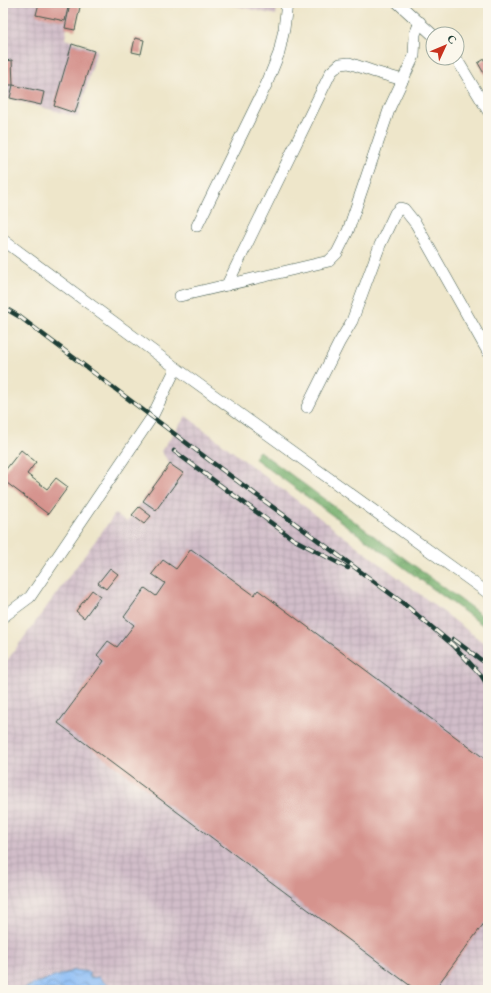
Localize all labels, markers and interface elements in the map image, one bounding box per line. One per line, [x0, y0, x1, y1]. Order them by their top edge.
north arrow [425, 26, 465, 66]
text: С [444, 31, 460, 47]

